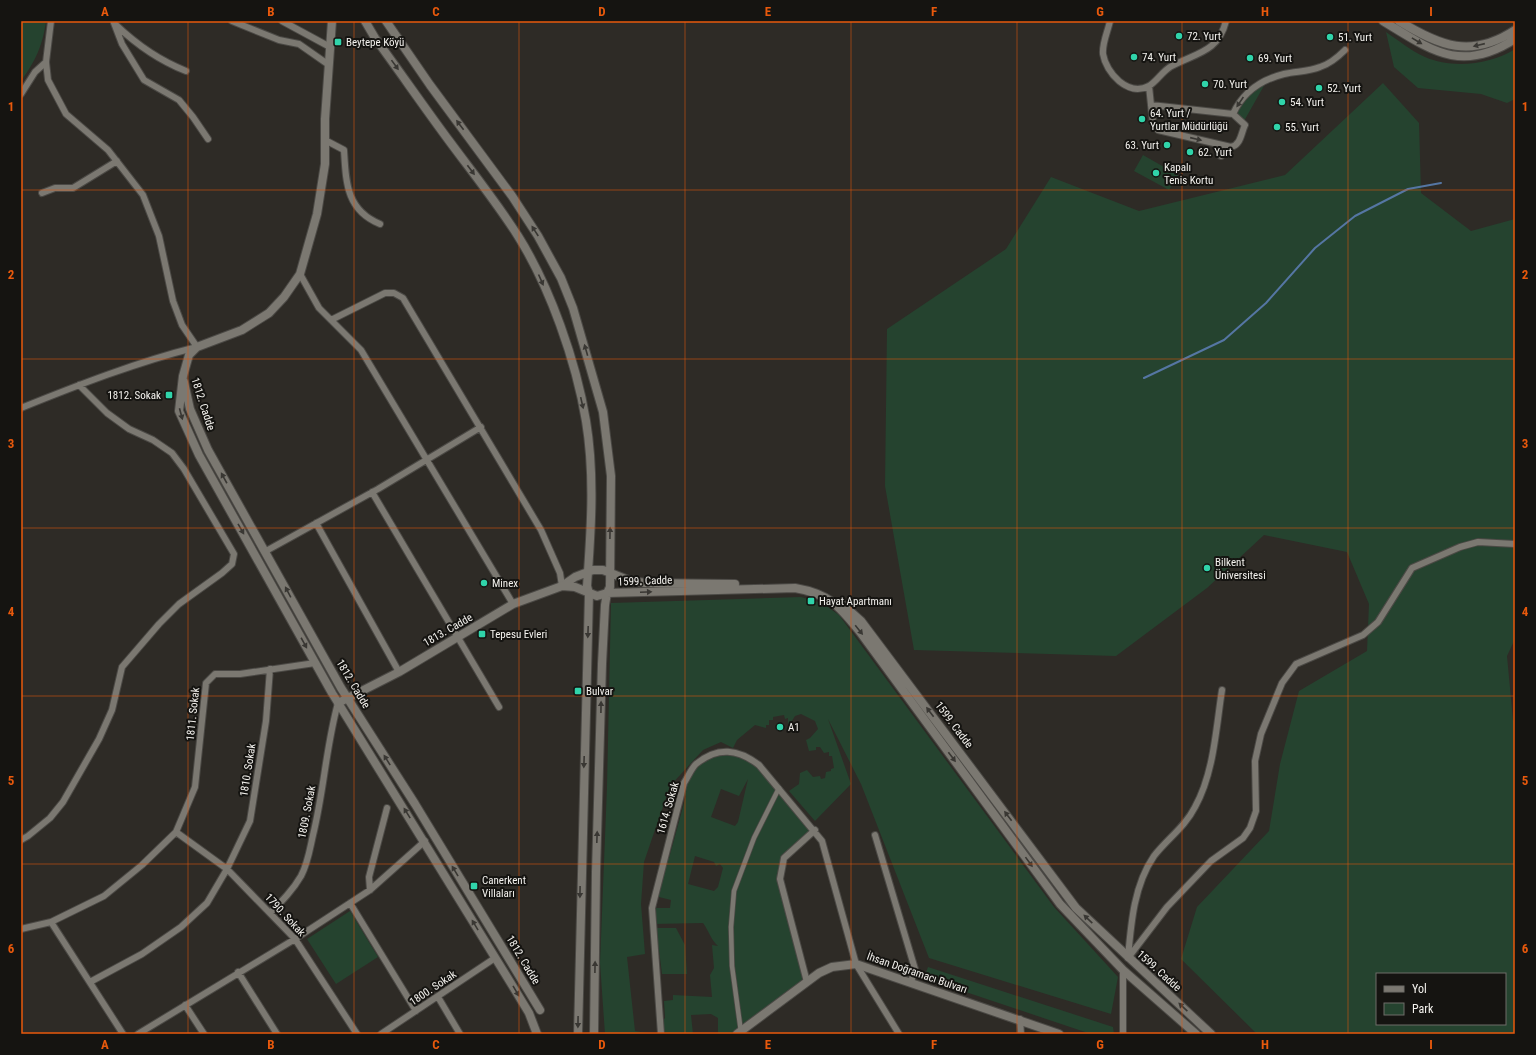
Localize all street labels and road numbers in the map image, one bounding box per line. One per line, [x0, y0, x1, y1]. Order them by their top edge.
street label: 1812. Cadde [188, 376, 218, 432]
street label: 1599. Cadde [617, 574, 673, 588]
street label: 1813. Cadde [421, 611, 475, 649]
street label: 1812. Cadde [333, 657, 373, 711]
street label: 1811. Sokak [184, 687, 202, 741]
street label: 1599. Cadde [932, 699, 976, 751]
street label: 1810. Sokak [237, 742, 259, 797]
street label: 1614. Sokak [654, 780, 682, 836]
street label: 1809. Sokak [296, 784, 318, 840]
street label: 1790. Sokak [262, 891, 308, 939]
street label: 1812. Cadde [503, 933, 543, 987]
street label: 1599. Cadde [1134, 948, 1184, 994]
street label: İhsan Doğramacı Bulvarı [865, 950, 969, 996]
street label: 1800. Sokak [407, 968, 459, 1008]

